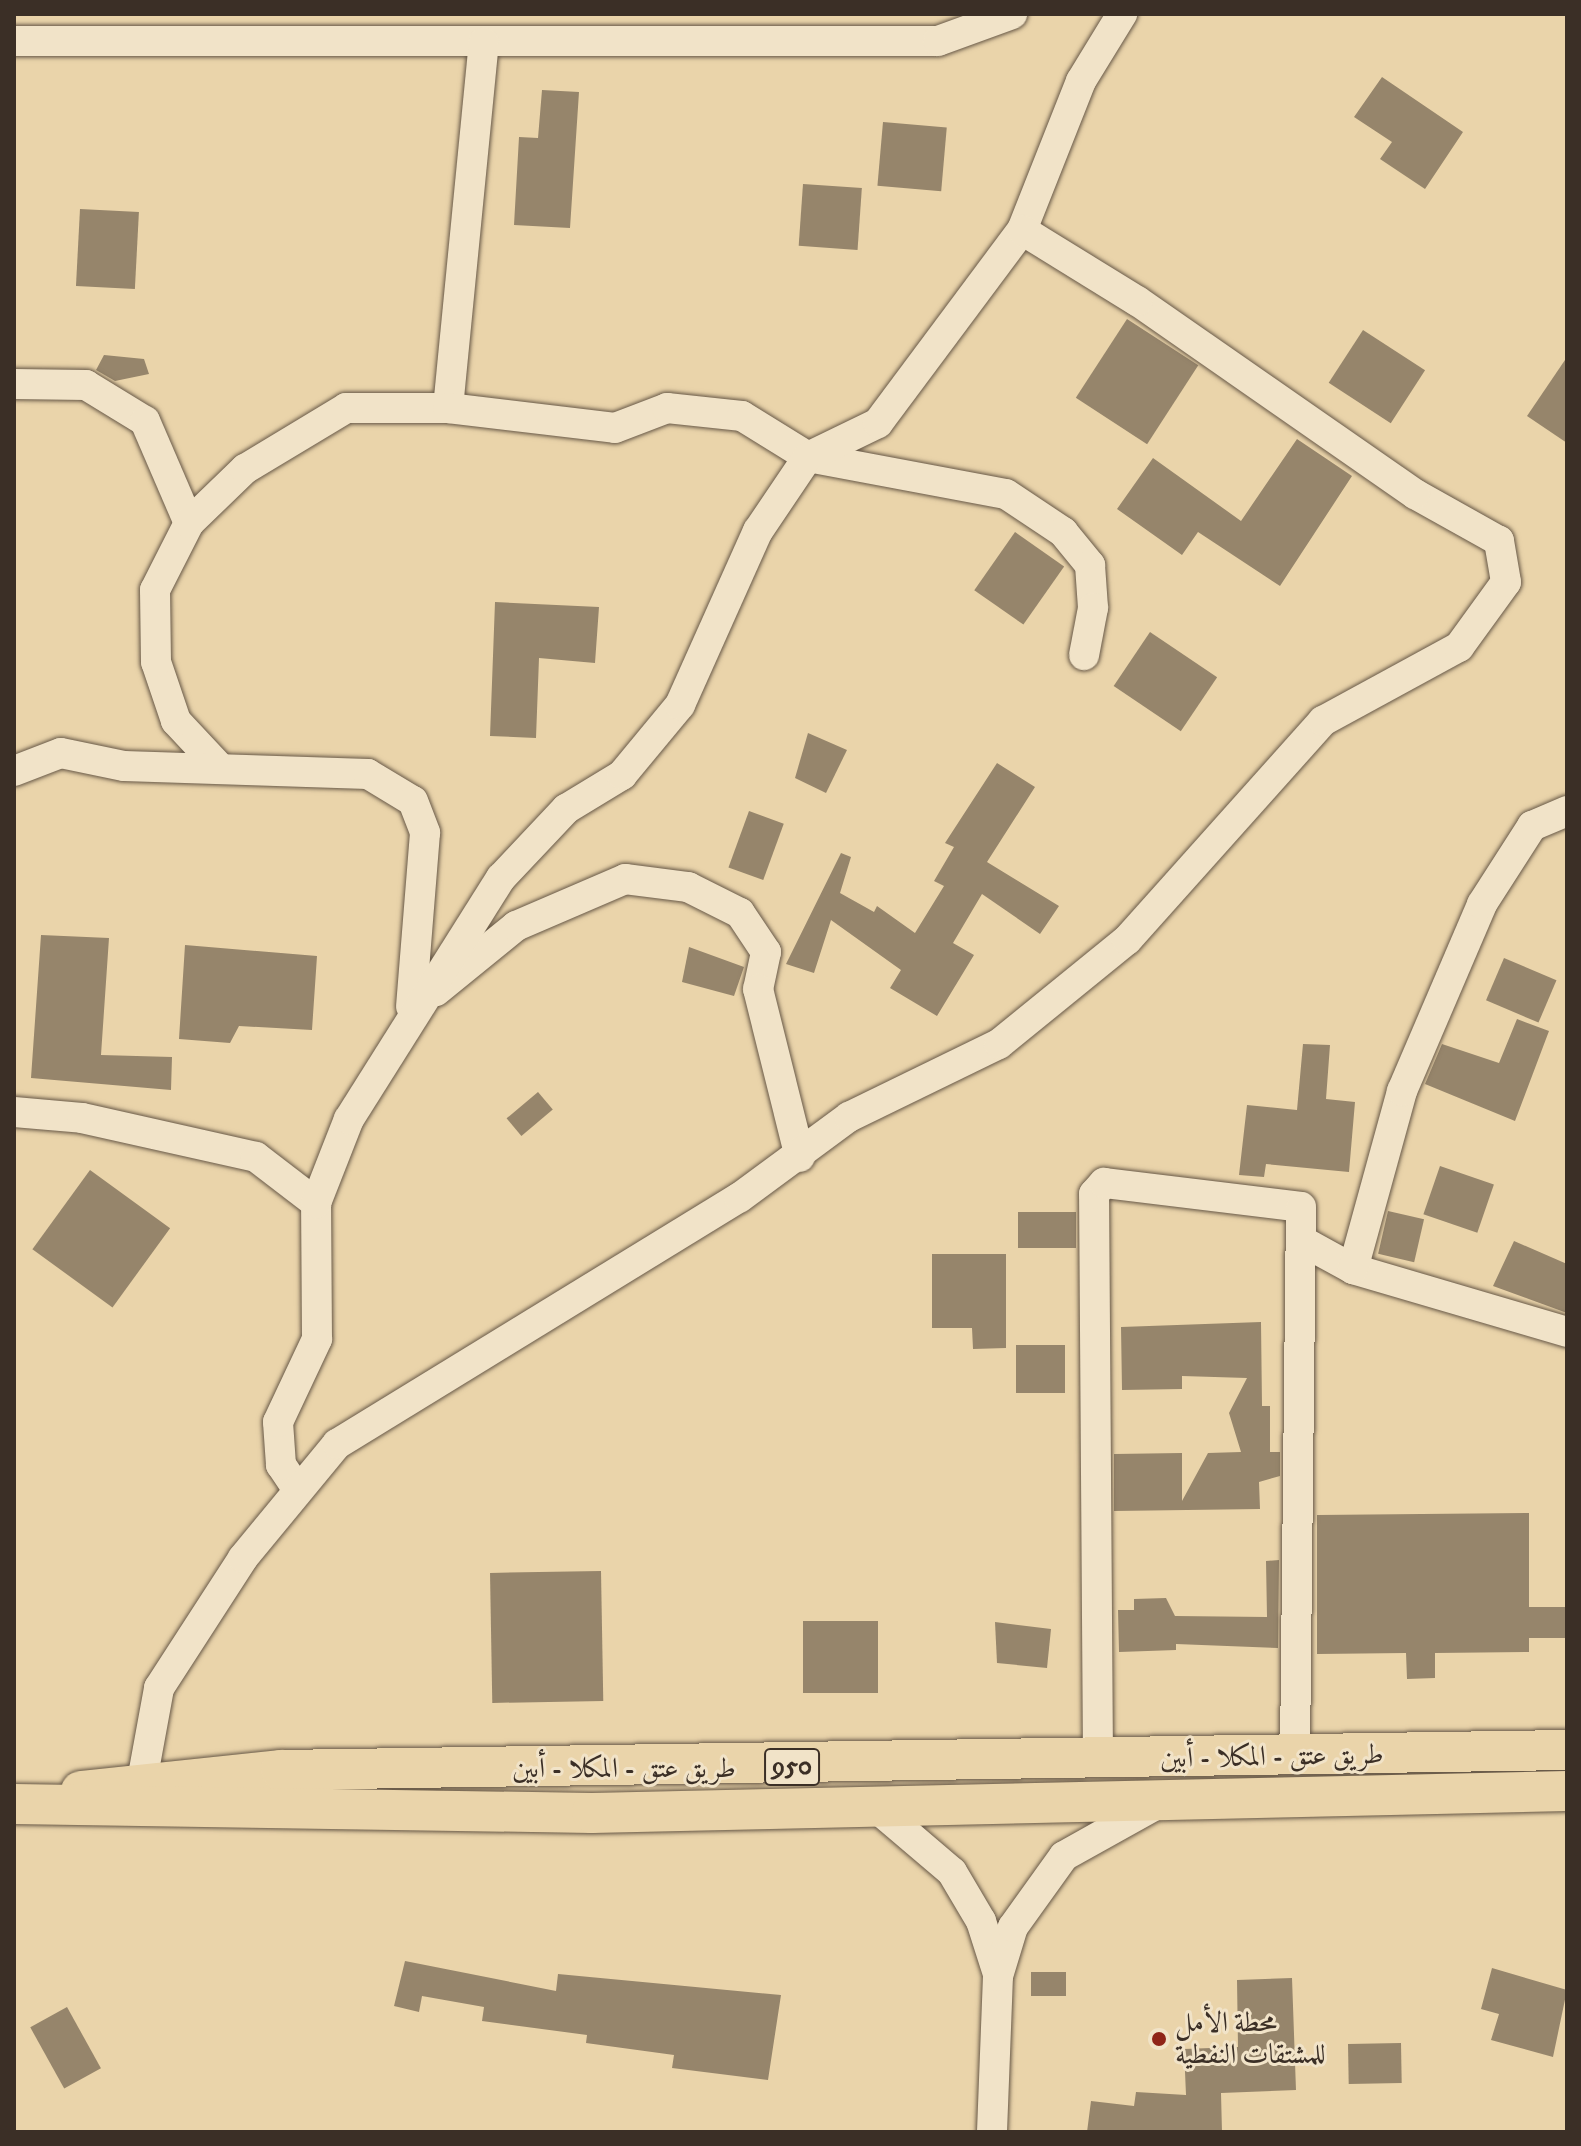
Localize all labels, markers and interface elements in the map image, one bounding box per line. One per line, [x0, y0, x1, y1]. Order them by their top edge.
street label: طريق عتق - المكلا - أبين [1160, 1738, 1384, 1776]
road number: 950 [764, 1745, 820, 1789]
street label: طريق عتق - المكلا - أبين [512, 1752, 736, 1786]
place label: محطة الأمل للمشتقات النفطية [1175, 2006, 1326, 2072]
marker: محطة الأمل للمشتقات النفطية [1150, 2030, 1168, 2048]

